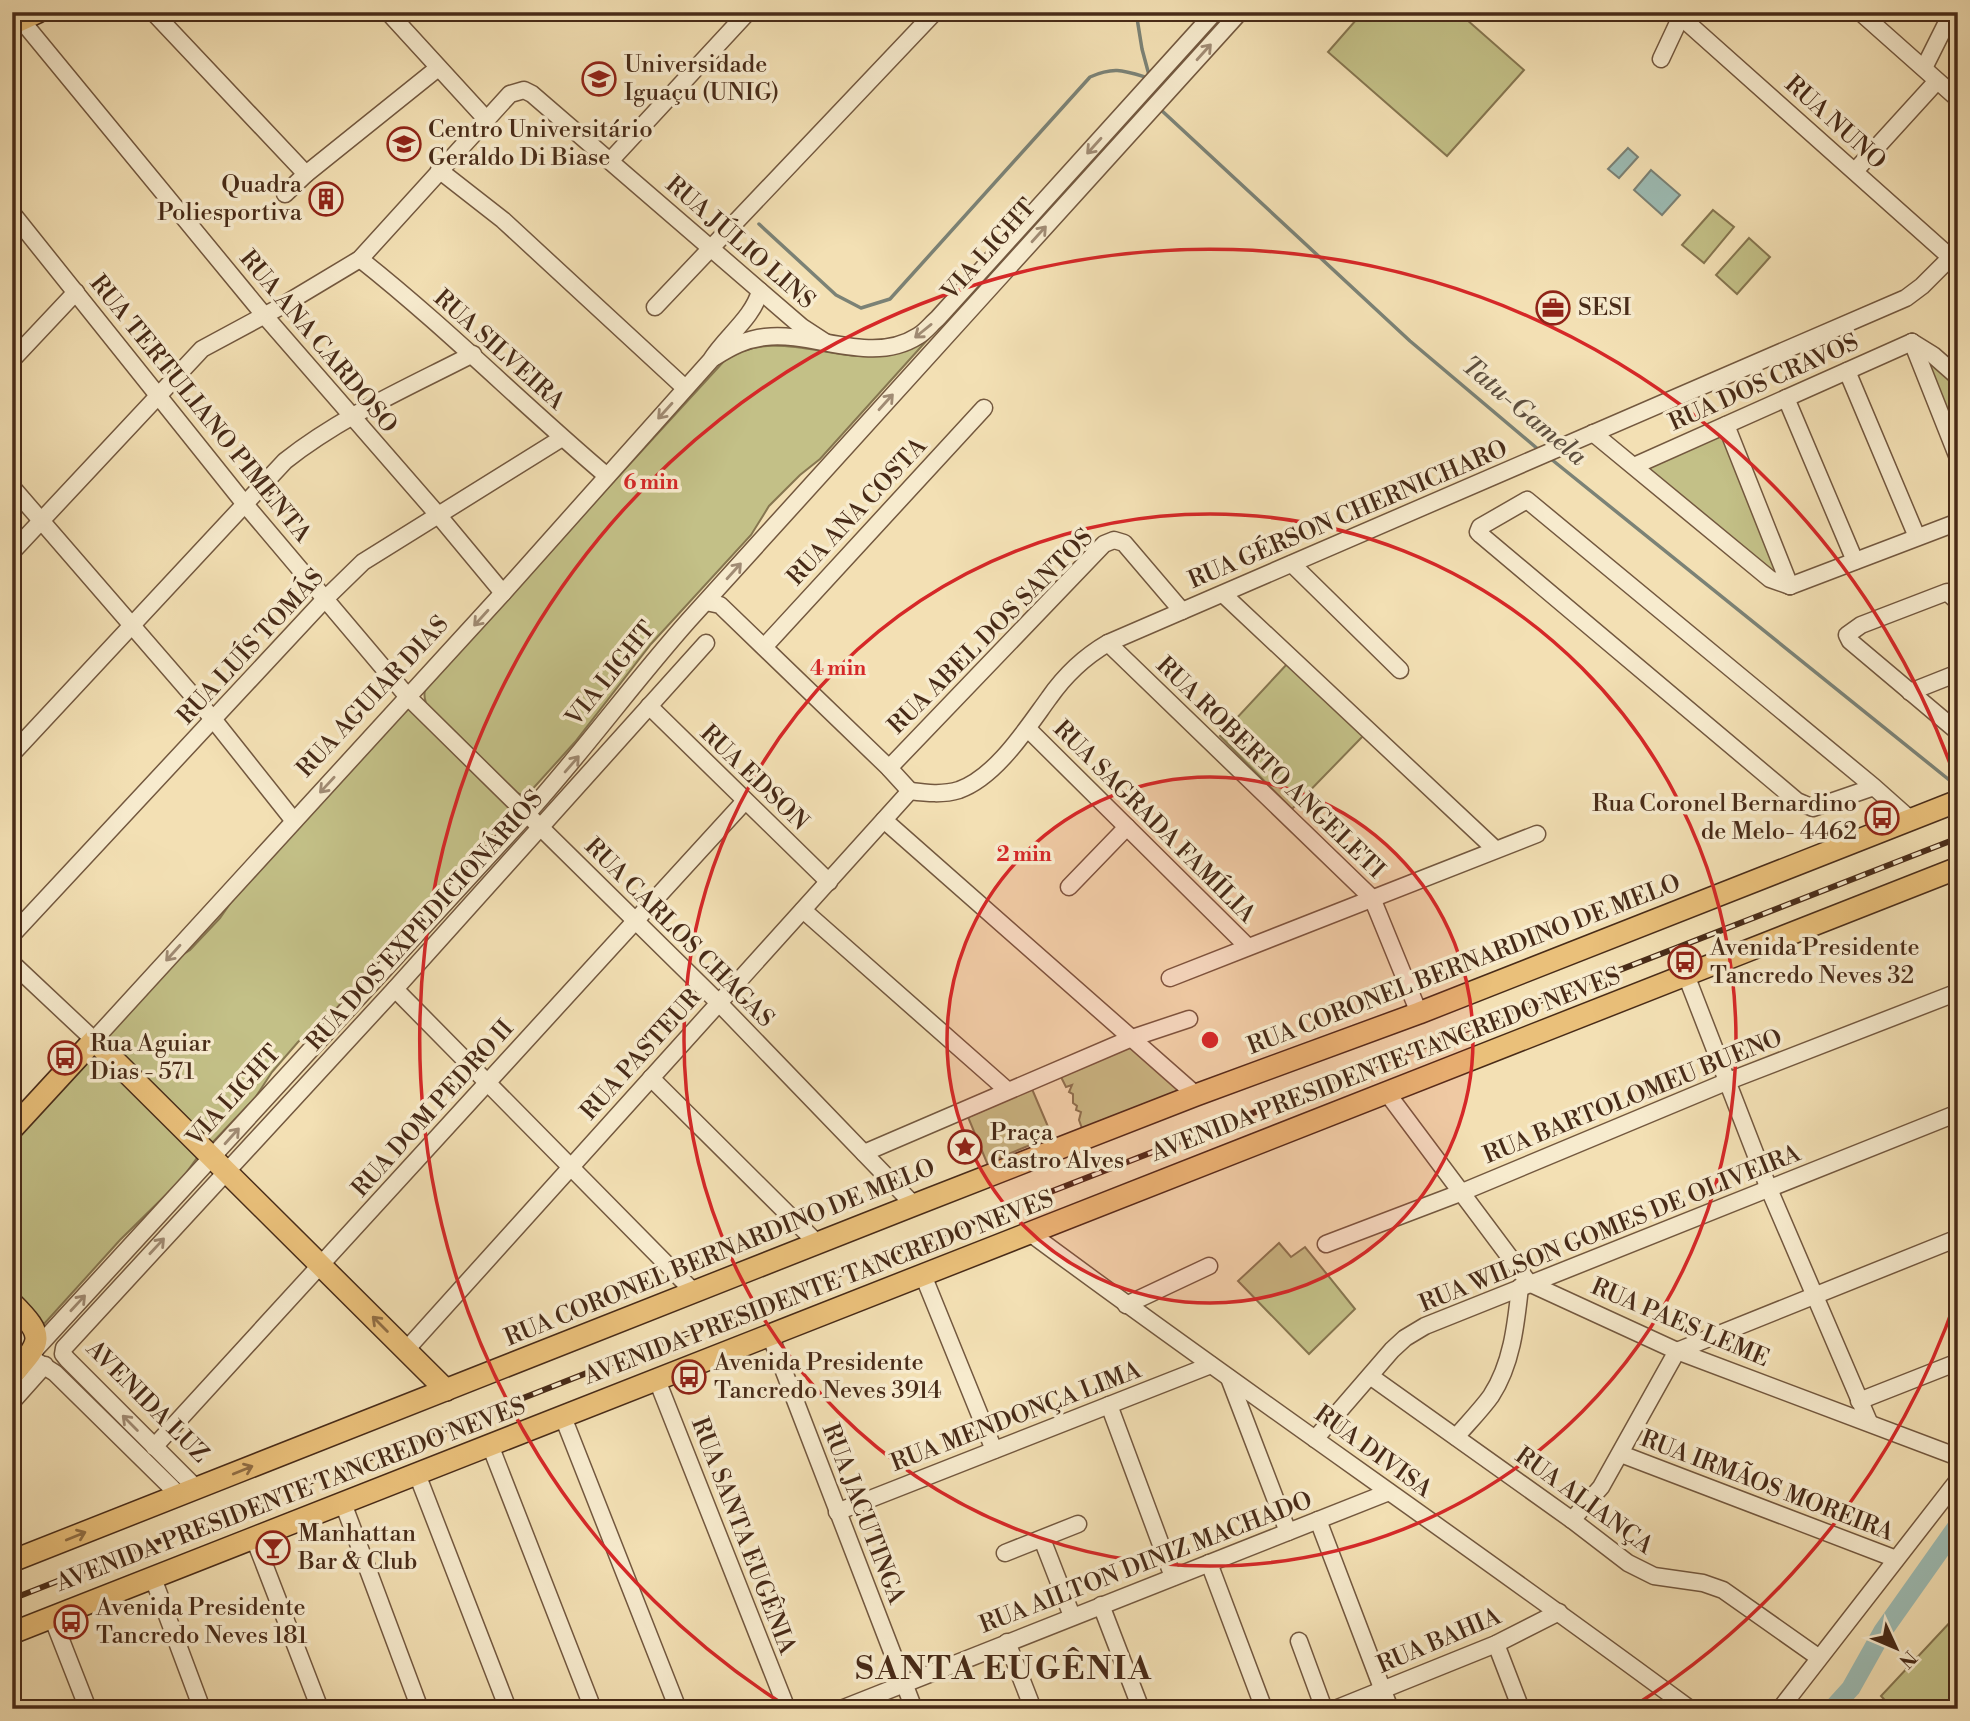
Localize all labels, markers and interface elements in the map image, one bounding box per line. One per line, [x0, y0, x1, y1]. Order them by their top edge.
one-way arrow [1196, 43, 1212, 61]
place label: Universidade Iguaçu (UNIG) [624, 50, 779, 108]
school or university icon: Universidade Iguaçu (UNIG) [580, 60, 618, 98]
street label: RUA NUNO [1778, 70, 1892, 176]
place label: Centro Universitário Geraldo Di Biase [428, 115, 653, 173]
school or university icon: Centro Universitário Geraldo Di Biase [385, 125, 423, 163]
one-way arrow [1086, 137, 1102, 155]
street label: RUA JÚLIO LINS [659, 168, 822, 316]
place label: Quadra Poliesportiva [157, 170, 303, 228]
building icon: Quadra Poliesportiva [307, 180, 345, 218]
street label: VIA LIGHT [935, 193, 1043, 308]
one-way arrow [1031, 225, 1047, 243]
street label: RUA ANA CARDOSO [233, 244, 403, 440]
street label: RUA TERTULIANO PIMENTA [83, 269, 318, 549]
street label: RUA SILVEIRA [427, 283, 571, 417]
office icon: SESI [1534, 289, 1572, 327]
place label: SESI [1578, 293, 1631, 323]
one-way arrow [914, 323, 932, 339]
street label: RUA DOS CRAVOS [1664, 328, 1864, 438]
water label: Tatu-Gamela [1455, 349, 1594, 473]
one-way arrow [878, 394, 894, 412]
one-way arrow [656, 402, 673, 419]
street label: RUA ANA COSTA [781, 431, 934, 592]
street label: RUA GÉRSON CHERNICHARO [1184, 433, 1512, 596]
text: 6 min [623, 470, 679, 496]
street label: RUA ABEL DOS SANTOS [882, 523, 1100, 741]
street label: RUA LUÍS TOMÁS [170, 562, 331, 731]
one-way arrow [725, 563, 742, 580]
one-way arrow [473, 609, 489, 627]
street label: RUA AGUIAR DIAS [290, 610, 456, 784]
street label: VIA LIGHT [559, 615, 662, 733]
street label: RUA ROBERTO ANGELETI [1149, 651, 1391, 885]
text: 4 min [810, 656, 866, 682]
street label: RUA SAGRADA FAMÍLIA [1047, 714, 1263, 930]
street label: RUA EDSON [693, 719, 815, 837]
one-way arrow [564, 755, 580, 773]
one-way arrow [319, 776, 336, 793]
street label: RUA DOS EXPEDICIONÁRIOS [299, 784, 550, 1057]
place label: Rua Coronel Bernardino de Melo- 4462 [1592, 789, 1857, 847]
bus stop icon: Rua Coronel Bernardino de Melo- 4462 [1863, 799, 1901, 837]
street label: RUA CARLOS CHAGAS [578, 832, 780, 1034]
text: 2 min [996, 842, 1052, 868]
street label: RUA CORONEL BERNARDINO DE MELO [1243, 868, 1685, 1062]
place label: Avenida Presidente Tancredo Neves 32 [1709, 933, 1920, 991]
bus stop icon: Avenida Presidente Tancredo Neves 32 [1666, 943, 1704, 981]
one-way arrow [165, 944, 182, 961]
street label: AVENIDA PRESIDENTE TANCREDO NEVES [1146, 961, 1625, 1169]
street label: RUA PASTEUR [574, 982, 708, 1127]
street label: RUA DOM PEDRO II [346, 1014, 520, 1204]
street label: RUA BARTOLOMEU BUENO [1479, 1023, 1787, 1171]
centre of rings [1198, 1028, 1222, 1052]
place label: Rua Aguiar Dias - 571 [90, 1029, 211, 1087]
bus stop icon: Rua Aguiar Dias - 571 [46, 1039, 84, 1077]
street label: VIA LIGHT [180, 1039, 288, 1154]
place label: Praça Castro Alves [990, 1118, 1124, 1176]
one-way arrow [224, 1128, 241, 1145]
place icon: Praça Castro Alves [946, 1128, 984, 1166]
street label: RUA WILSON GOMES DE OLIVEIRA [1415, 1138, 1806, 1319]
street label: RUA CORONEL BERNARDINO DE MELO [500, 1153, 940, 1353]
street label: AVENIDA PRESIDENTE TANCREDO NEVES [579, 1184, 1058, 1392]
one-way arrow [149, 1238, 166, 1255]
street label: RUA PAES LEME [1586, 1272, 1774, 1374]
one-way arrow [70, 1295, 87, 1312]
one-way arrow [372, 1316, 389, 1333]
street label: AVENIDA LUZ [79, 1334, 215, 1470]
place label: Avenida Presidente Tancredo Neves 3914 [713, 1348, 942, 1406]
street label: RUA MENDONÇA LIMA [887, 1355, 1146, 1479]
bus stop icon: Avenida Presidente Tancredo Neves 3914 [670, 1358, 708, 1396]
street label: AVENIDA PRESIDENTE TANCREDO NEVES [51, 1391, 530, 1599]
street label: RUA DIVISA [1308, 1399, 1438, 1505]
street label: RUA SANTA EUGÊNIA [684, 1413, 803, 1659]
one-way arrow [122, 1415, 139, 1432]
street label: RUA JACUTINGA [815, 1420, 911, 1609]
street label: RUA IRMÃOS MOREIRA [1636, 1423, 1899, 1548]
street label: RUA ALIANÇA [1509, 1441, 1659, 1561]
one-way arrow [231, 1462, 253, 1475]
street label: RUA AILTON DINIZ MACHADO [975, 1486, 1317, 1640]
place label: Manhattan Bar & Club [297, 1519, 417, 1577]
one-way arrow [64, 1528, 86, 1541]
bar icon: Manhattan Bar & Club [254, 1529, 292, 1567]
place label: Avenida Presidente Tancredo Neves 181 [95, 1593, 308, 1651]
street label: RUA BAHIA [1373, 1601, 1506, 1681]
bus stop icon: Avenida Presidente Tancredo Neves 181 [52, 1603, 90, 1641]
north arrow [1862, 1612, 1932, 1682]
text: N [1894, 1645, 1921, 1673]
district label: SANTA EUGÊNIA [855, 1647, 1153, 1689]

